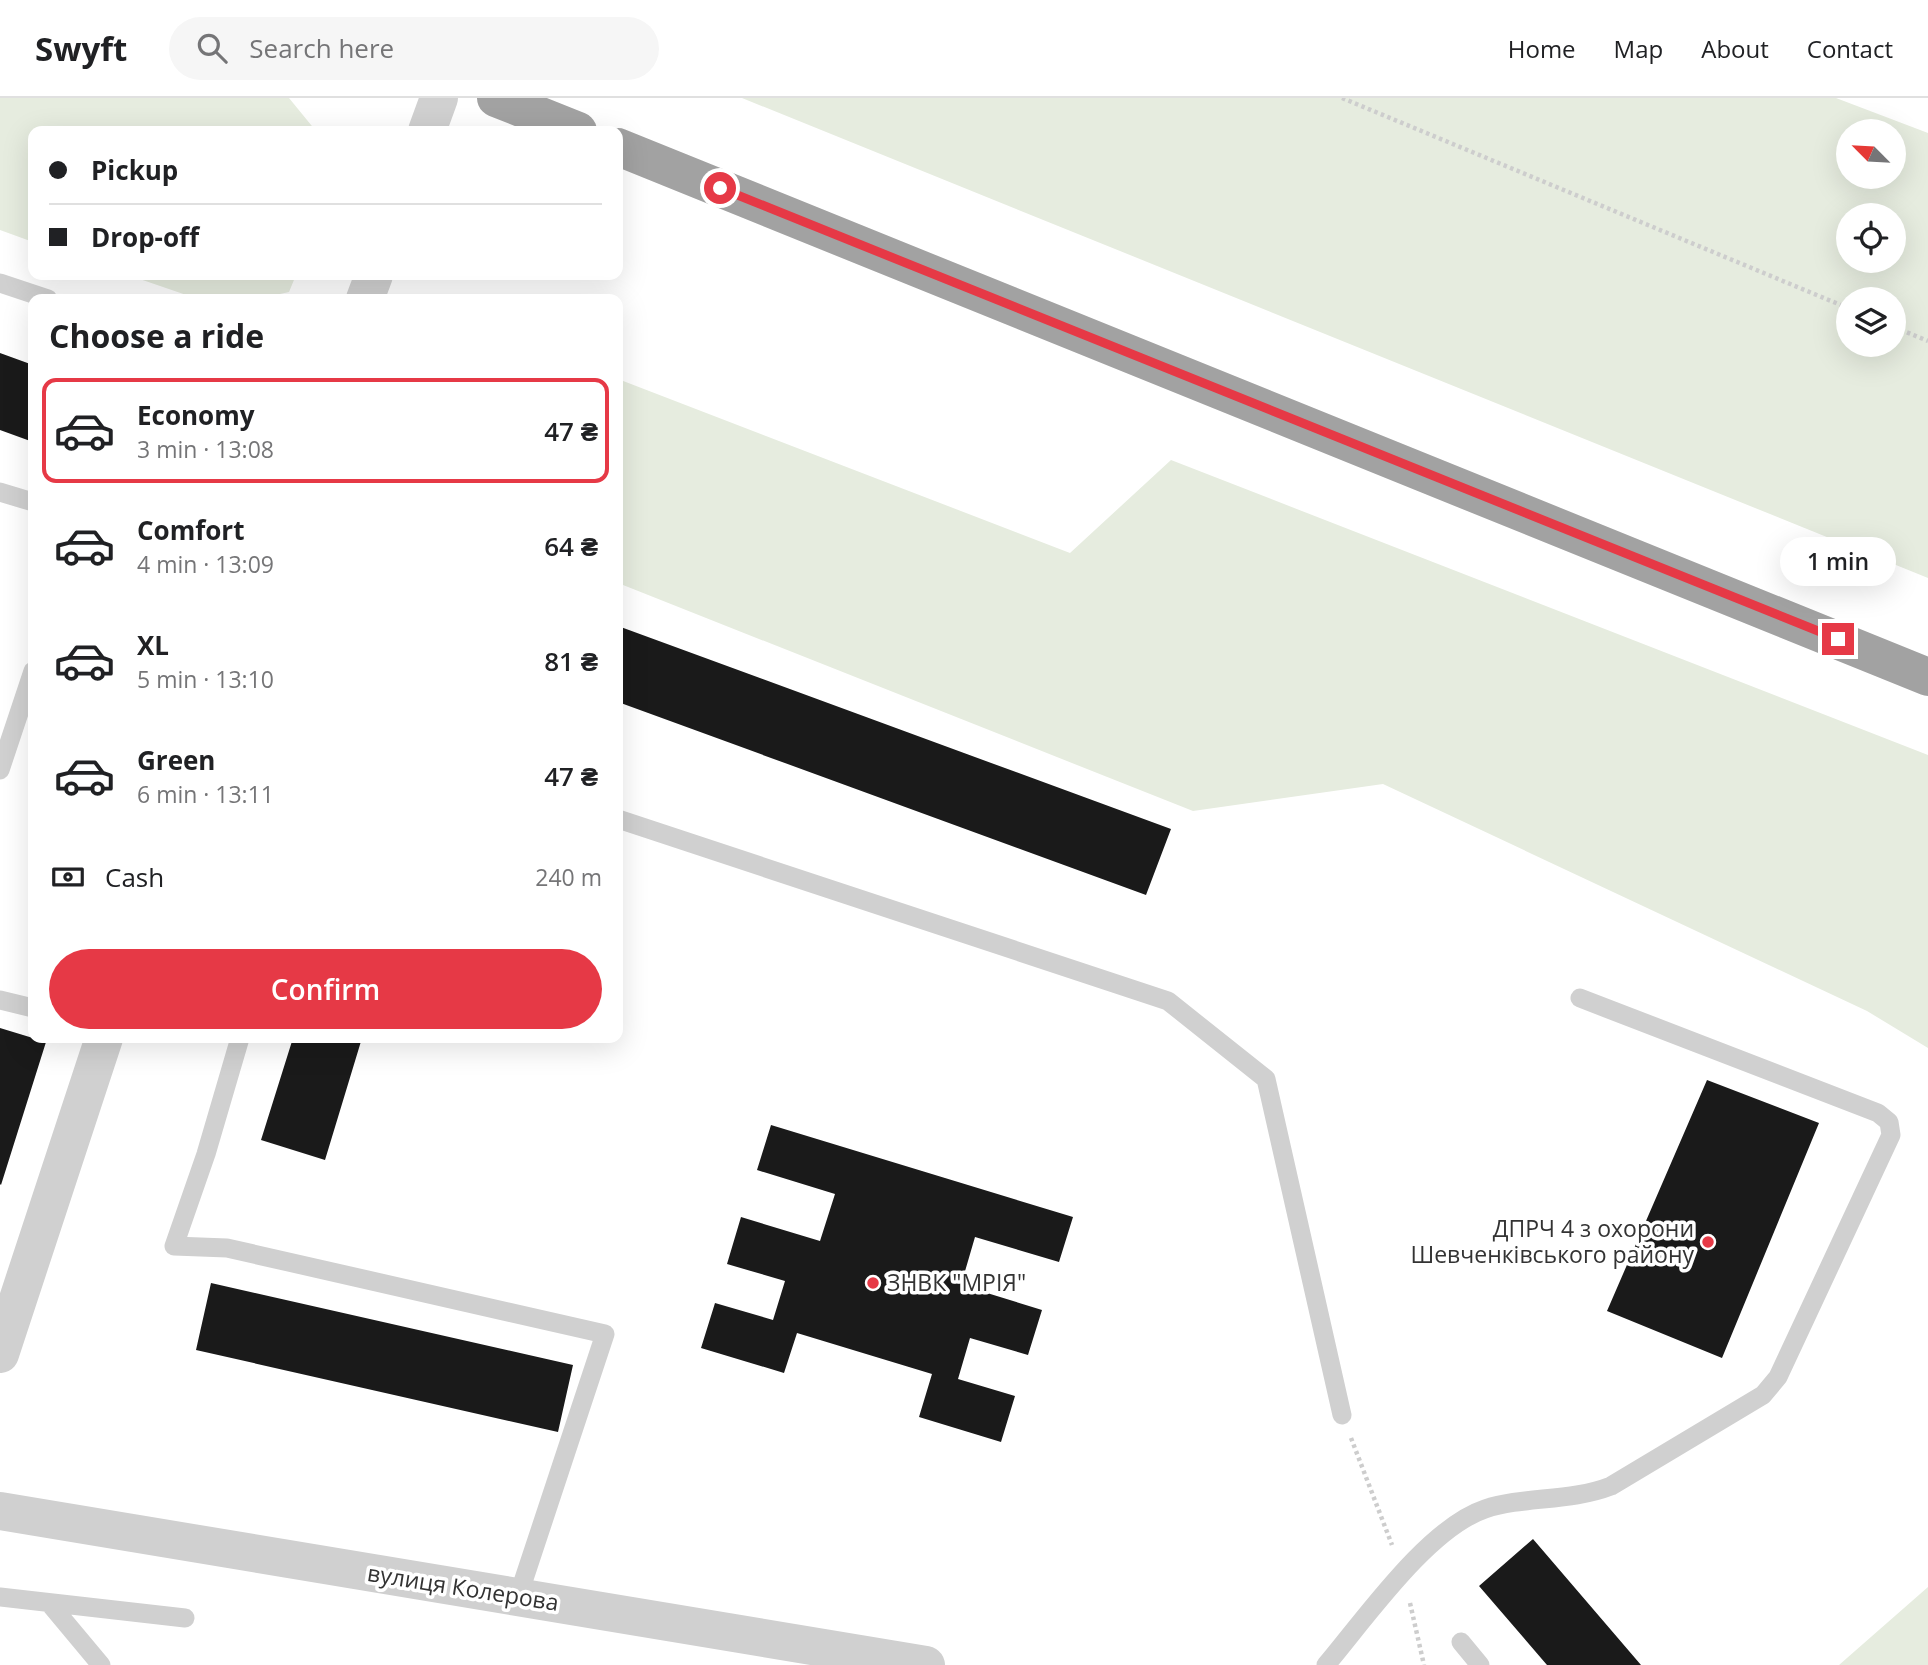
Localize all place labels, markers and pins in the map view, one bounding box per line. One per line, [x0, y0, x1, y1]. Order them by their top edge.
place label: ДПРЧ 4 з охорони Шевченківського району [1410, 1212, 1694, 1270]
marker: ДПРЧ 4 з охорони Шевченківського району [1700, 1234, 1716, 1250]
place label: ЗНВК "МРІЯ" [887, 1266, 1026, 1298]
marker: ЗНВК "МРІЯ" [865, 1275, 881, 1291]

